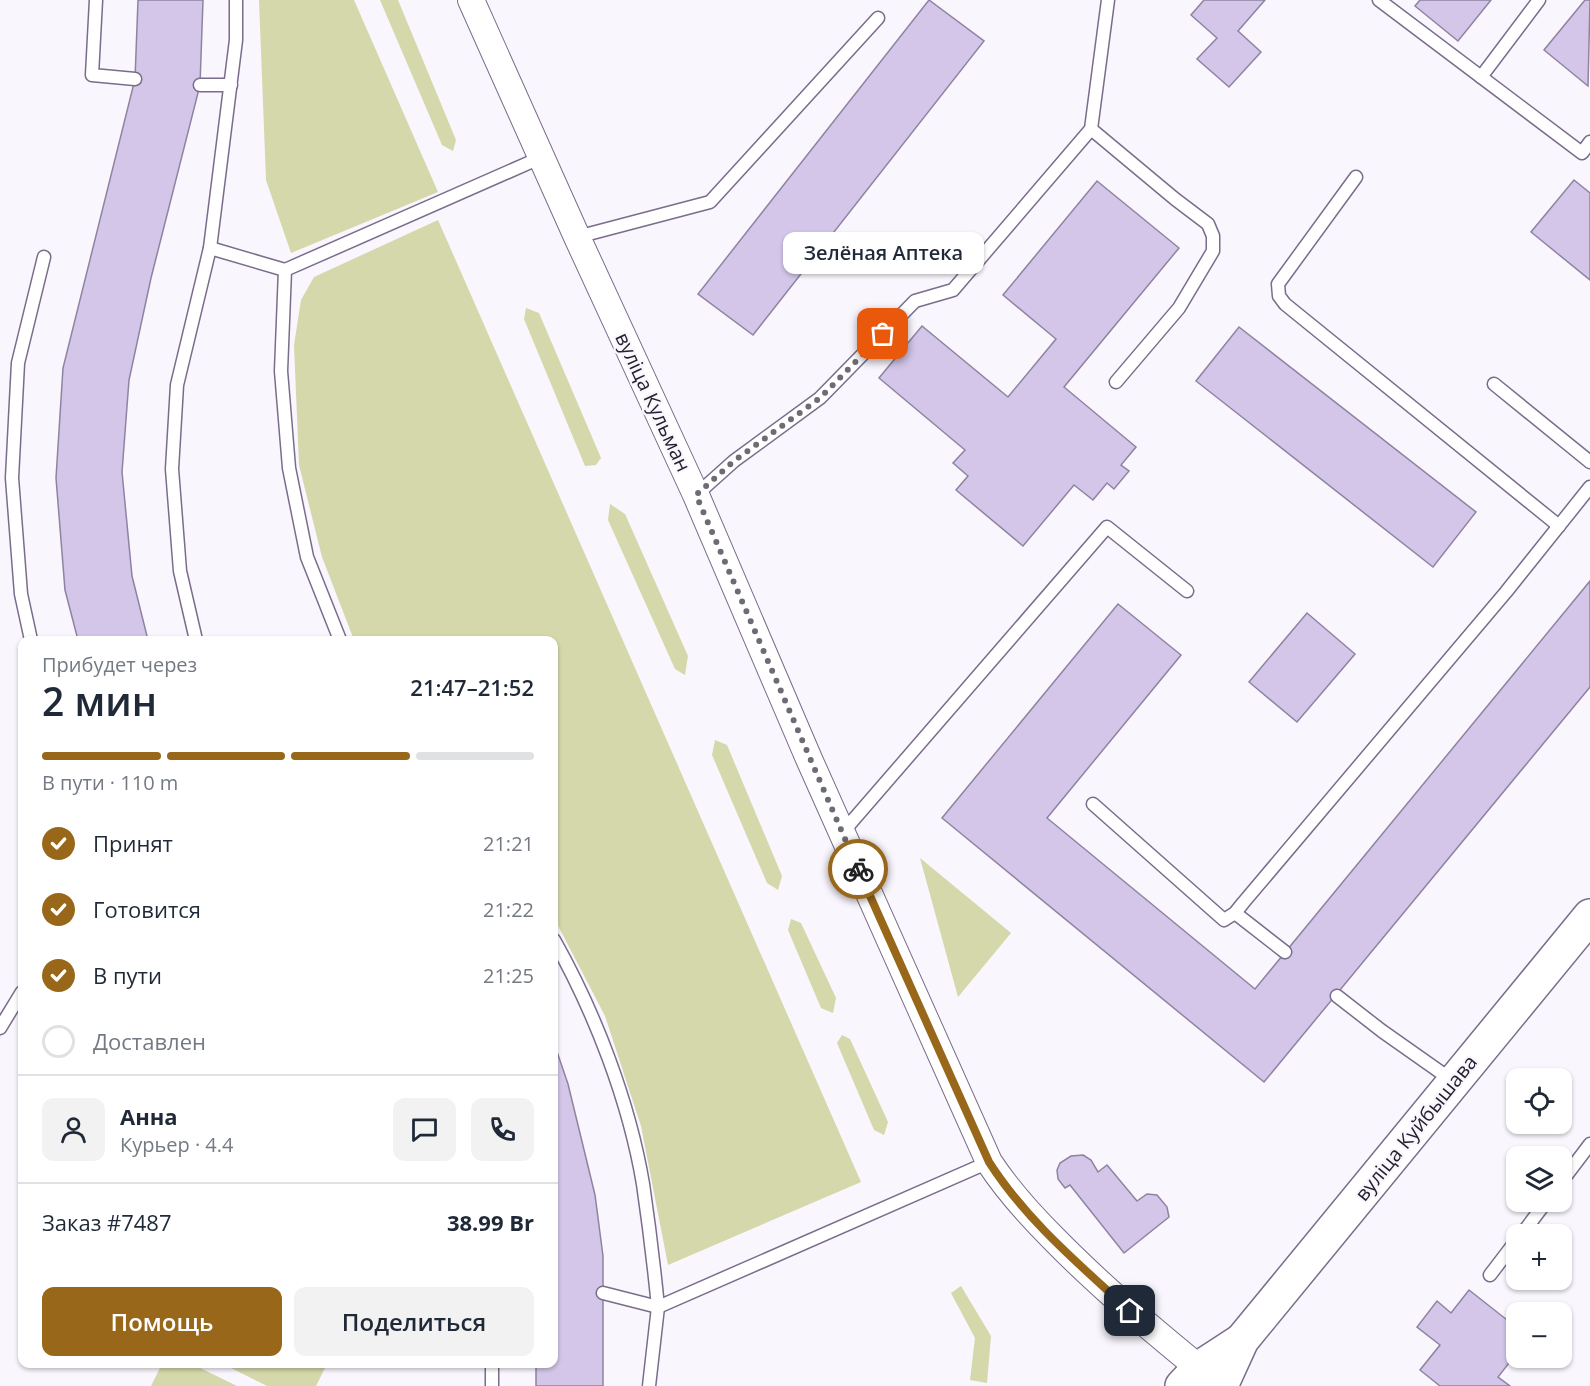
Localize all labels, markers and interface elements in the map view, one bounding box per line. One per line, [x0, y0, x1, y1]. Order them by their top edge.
callout: Зелёная Аптека [782, 232, 984, 274]
text: Зелёная Аптека [804, 239, 963, 266]
pin [857, 308, 908, 359]
icon: bag [866, 317, 899, 350]
street label: вуліца Кульман [609, 328, 698, 476]
text: Прибудет через [42, 651, 197, 678]
text: 21:47–21:52 [410, 672, 534, 702]
text: 2 мин [42, 674, 157, 727]
text: В пути · 110 m [42, 769, 178, 796]
icon: check [42, 827, 75, 860]
text: Принят [93, 828, 173, 858]
text: 21:21 [483, 830, 534, 857]
courier [828, 839, 888, 899]
icon: bike [842, 853, 875, 886]
icon: check [42, 893, 75, 926]
text: Готовится [93, 894, 201, 924]
text: 21:22 [483, 896, 534, 923]
icon: check [42, 959, 75, 992]
text: В пути [93, 960, 162, 990]
text: 21:25 [483, 962, 534, 989]
text: Доставлен [93, 1026, 206, 1056]
street label: вуліца Куйбышава [1348, 1049, 1483, 1206]
map controls [1506, 1068, 1572, 1368]
button: locate [1506, 1068, 1572, 1134]
button: person [42, 1098, 105, 1161]
button: chat [393, 1098, 456, 1161]
button: phone [471, 1098, 534, 1161]
text: Анна [120, 1101, 178, 1131]
text: Курьер · 4.4 [120, 1131, 234, 1158]
button: layers [1506, 1146, 1572, 1212]
text: Заказ #7487 [42, 1207, 172, 1237]
text: 38.99 Br [447, 1207, 534, 1237]
button: + [1506, 1224, 1572, 1290]
pin [1104, 1285, 1155, 1336]
button: Помощь [42, 1287, 282, 1356]
button: Поделиться [294, 1287, 534, 1356]
icon: home [1113, 1294, 1146, 1327]
button: − [1506, 1302, 1572, 1368]

